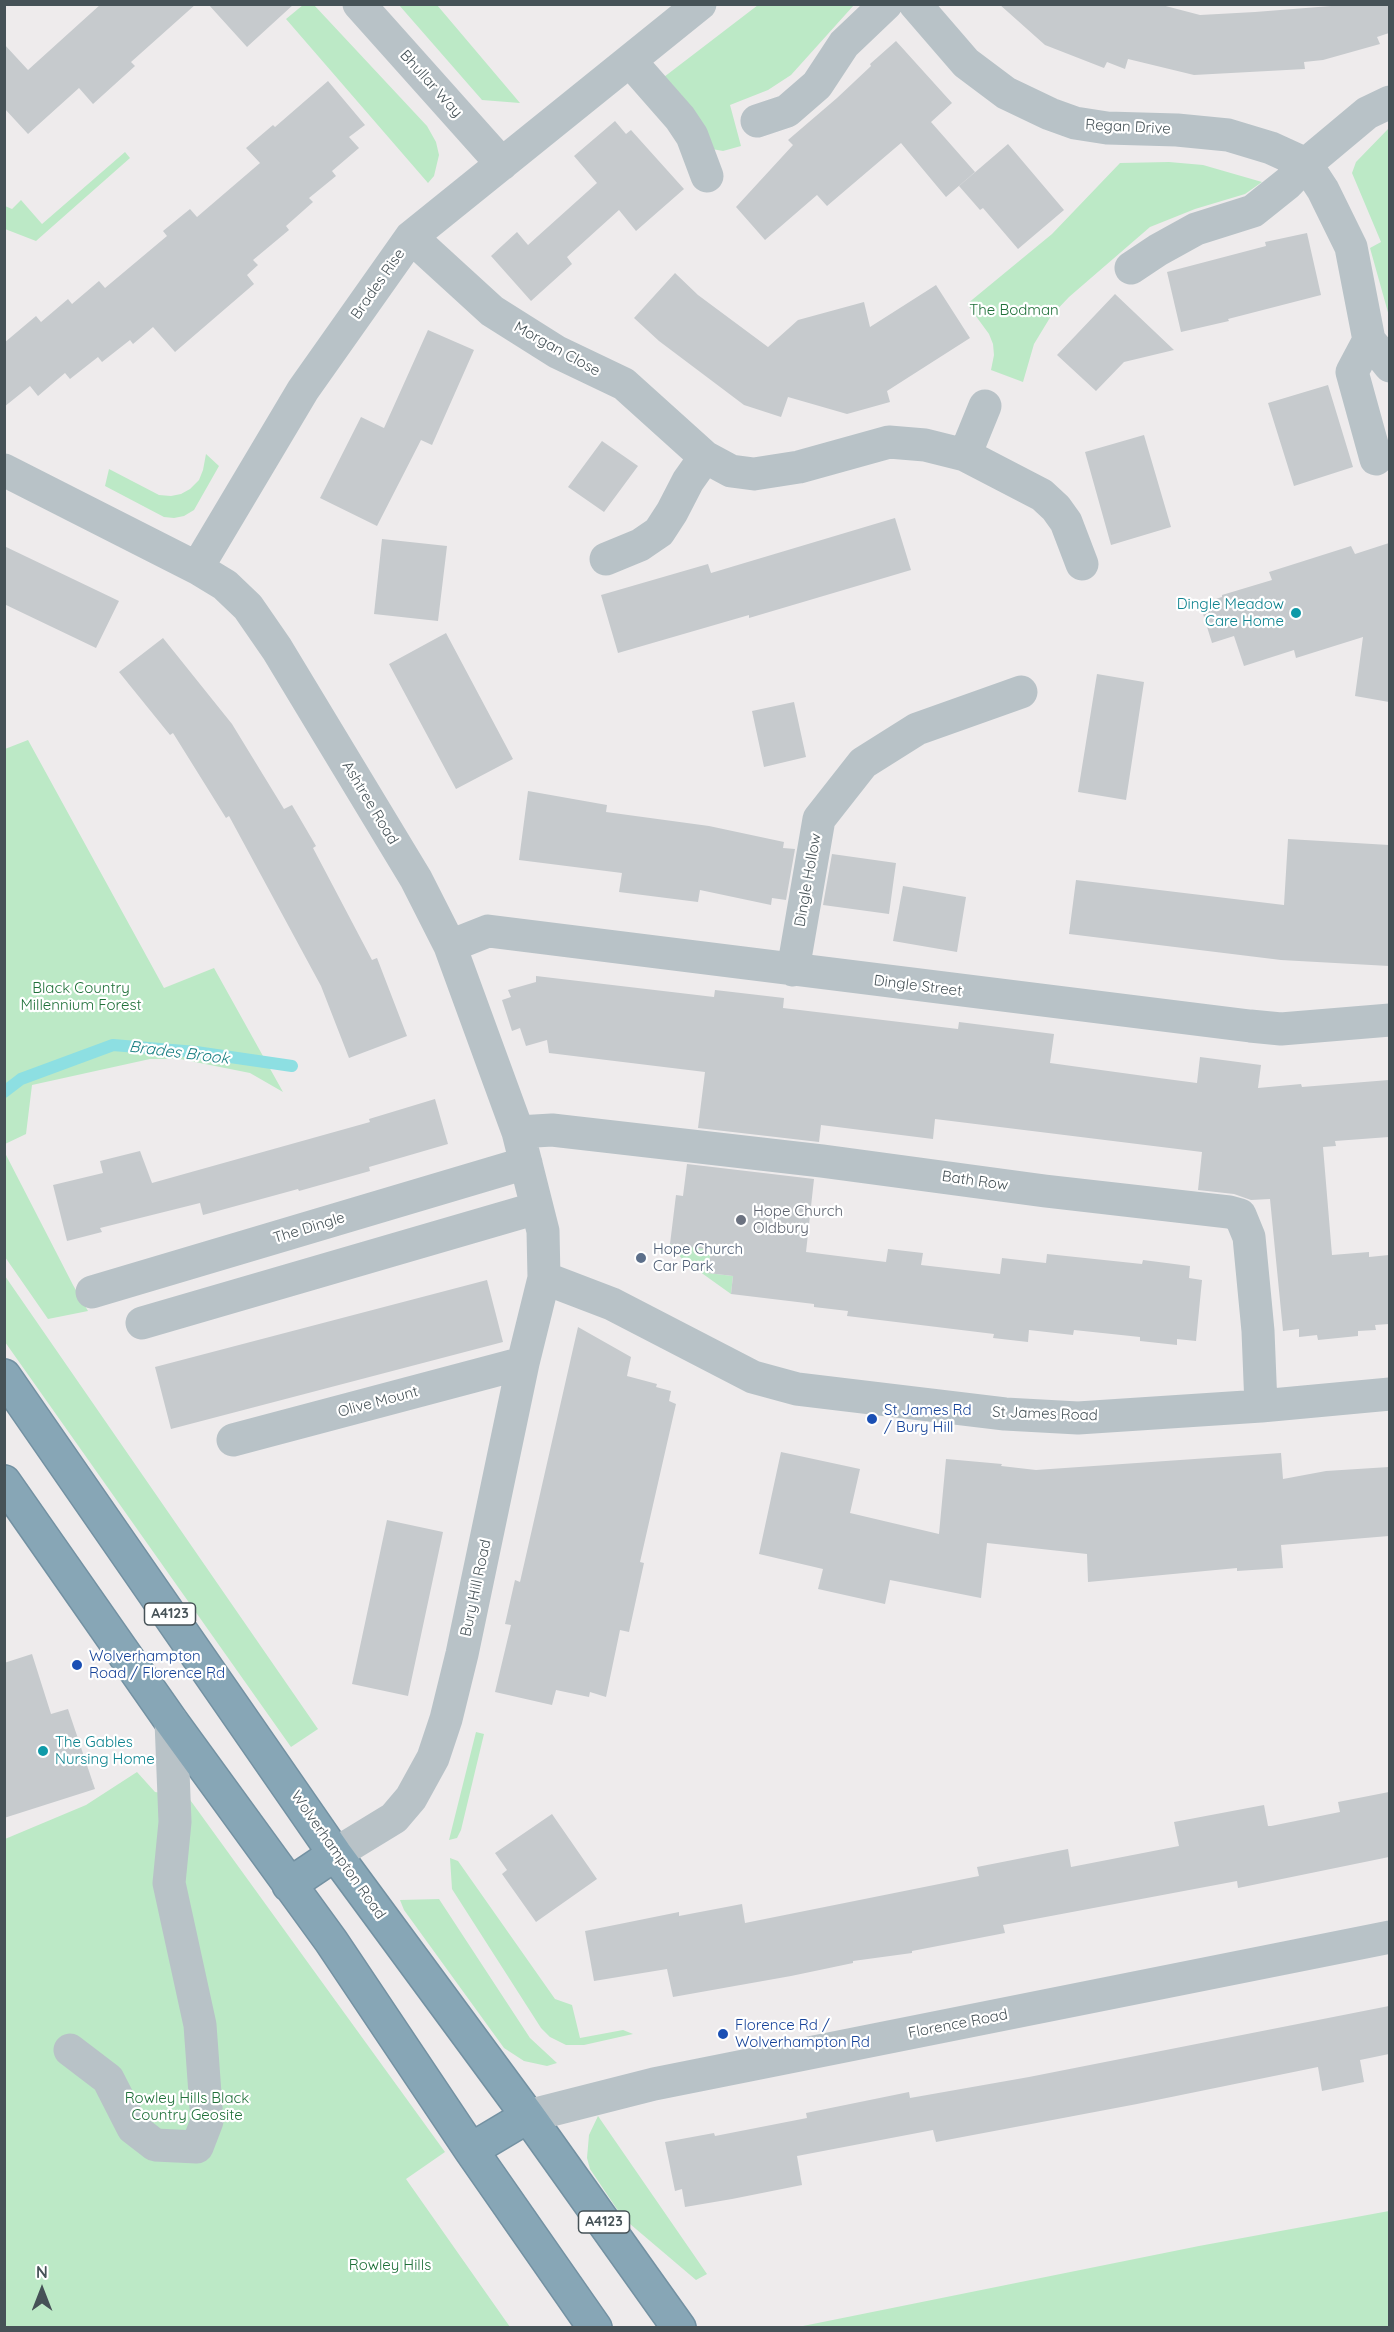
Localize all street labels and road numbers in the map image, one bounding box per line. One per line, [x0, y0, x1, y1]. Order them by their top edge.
street label: Bhullar Way [396, 47, 466, 121]
street label: Regan Drive [1085, 116, 1171, 138]
street label: Brades Rise [347, 245, 409, 323]
street label: Morgan Close [511, 318, 603, 380]
street label: Ashtree Road [338, 758, 402, 848]
street label: Dingle Hollow [791, 832, 825, 928]
street label: Dingle Street [873, 972, 963, 1000]
street label: Bath Row [941, 1167, 1009, 1195]
street label: The Dingle [271, 1209, 347, 1247]
street label: Olive Mount [336, 1383, 420, 1421]
street label: St James Road [992, 1403, 1098, 1425]
street label: Bury Hill Road [457, 1538, 495, 1638]
road number: A4123 [144, 1603, 195, 1625]
street label: Wolverhampton Road [287, 1787, 389, 1923]
street label: Florence Road [907, 2006, 1009, 2042]
road number: A4123 [578, 2211, 630, 2233]

